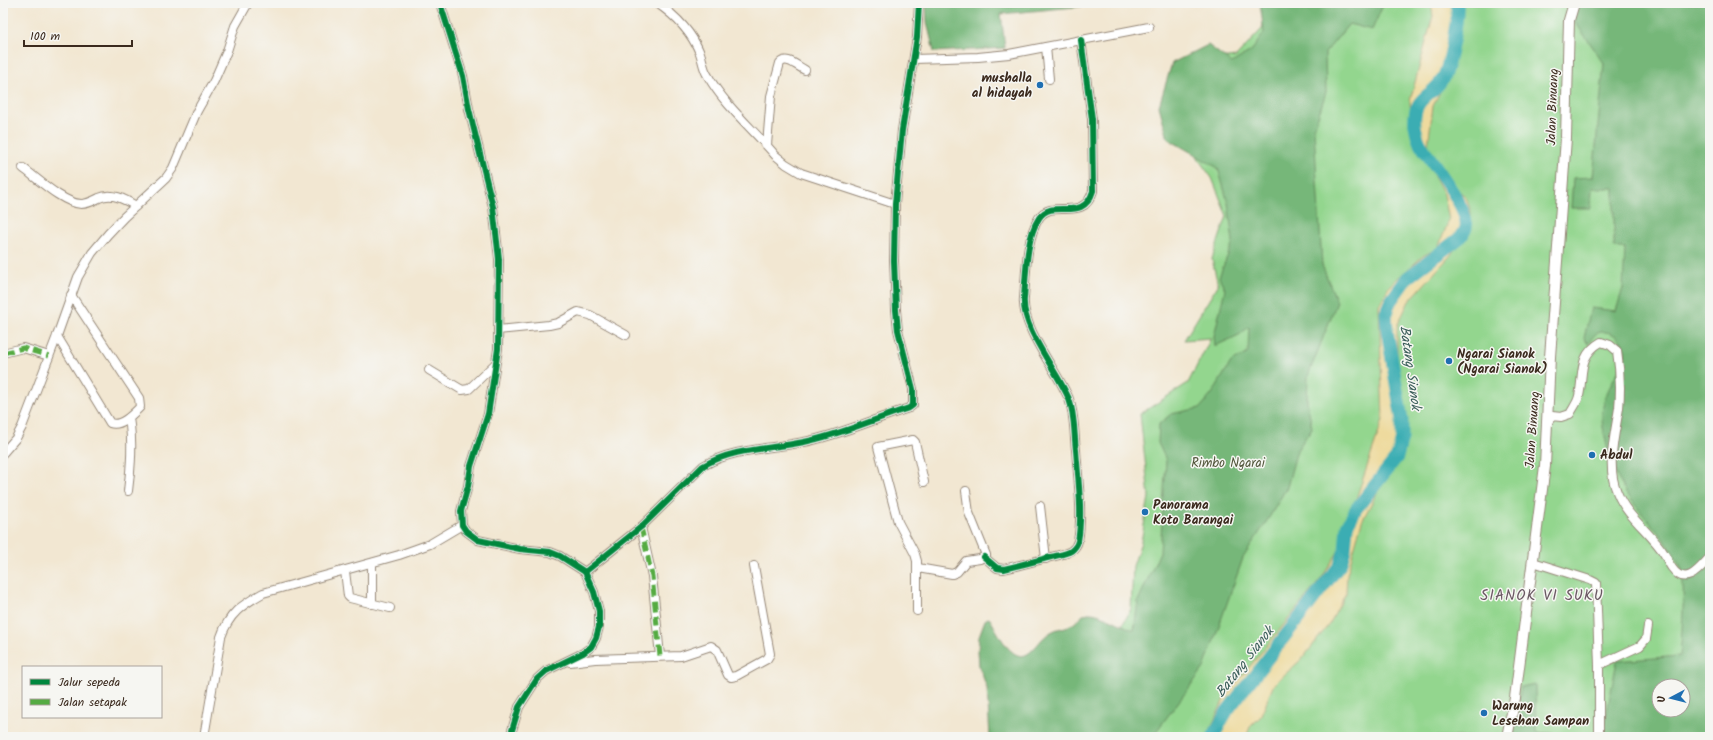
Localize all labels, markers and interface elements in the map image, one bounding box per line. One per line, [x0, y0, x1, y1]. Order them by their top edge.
scale bar [24, 22, 132, 48]
text: 100 m [30, 27, 61, 46]
place label: mushalla al hidayah [972, 68, 1032, 104]
street label: Jalan Binuang [1541, 68, 1565, 146]
marker: mushalla al hidayah [1035, 80, 1045, 90]
water label: Batang Sianok [1393, 324, 1427, 414]
place label: Ngarai Sianok (Ngarai Sianok) [1457, 344, 1548, 380]
marker: Ngarai Sianok (Ngarai Sianok) [1444, 356, 1454, 366]
street label: Jalan Binuang [1520, 391, 1546, 469]
place label: Abdul [1600, 445, 1633, 466]
marker: Abdul [1587, 450, 1597, 460]
park label: Rimbo Ngarai [1191, 453, 1266, 474]
place label: Panorama Koto Barangai [1153, 495, 1234, 531]
marker: Panorama Koto Barangai [1140, 507, 1150, 517]
district label: SIANOK VI SUKU [1480, 584, 1604, 608]
water label: Batang Sianok [1210, 620, 1281, 702]
legend [22, 666, 162, 718]
text: Jalur sepeda [58, 673, 120, 692]
north arrow [1651, 678, 1691, 718]
text: Jalan setapak [58, 693, 127, 712]
text: U [1653, 694, 1671, 703]
place label: Warung Lesehan Sampan [1492, 696, 1589, 732]
marker: Warung Lesehan Sampan [1479, 708, 1489, 718]

